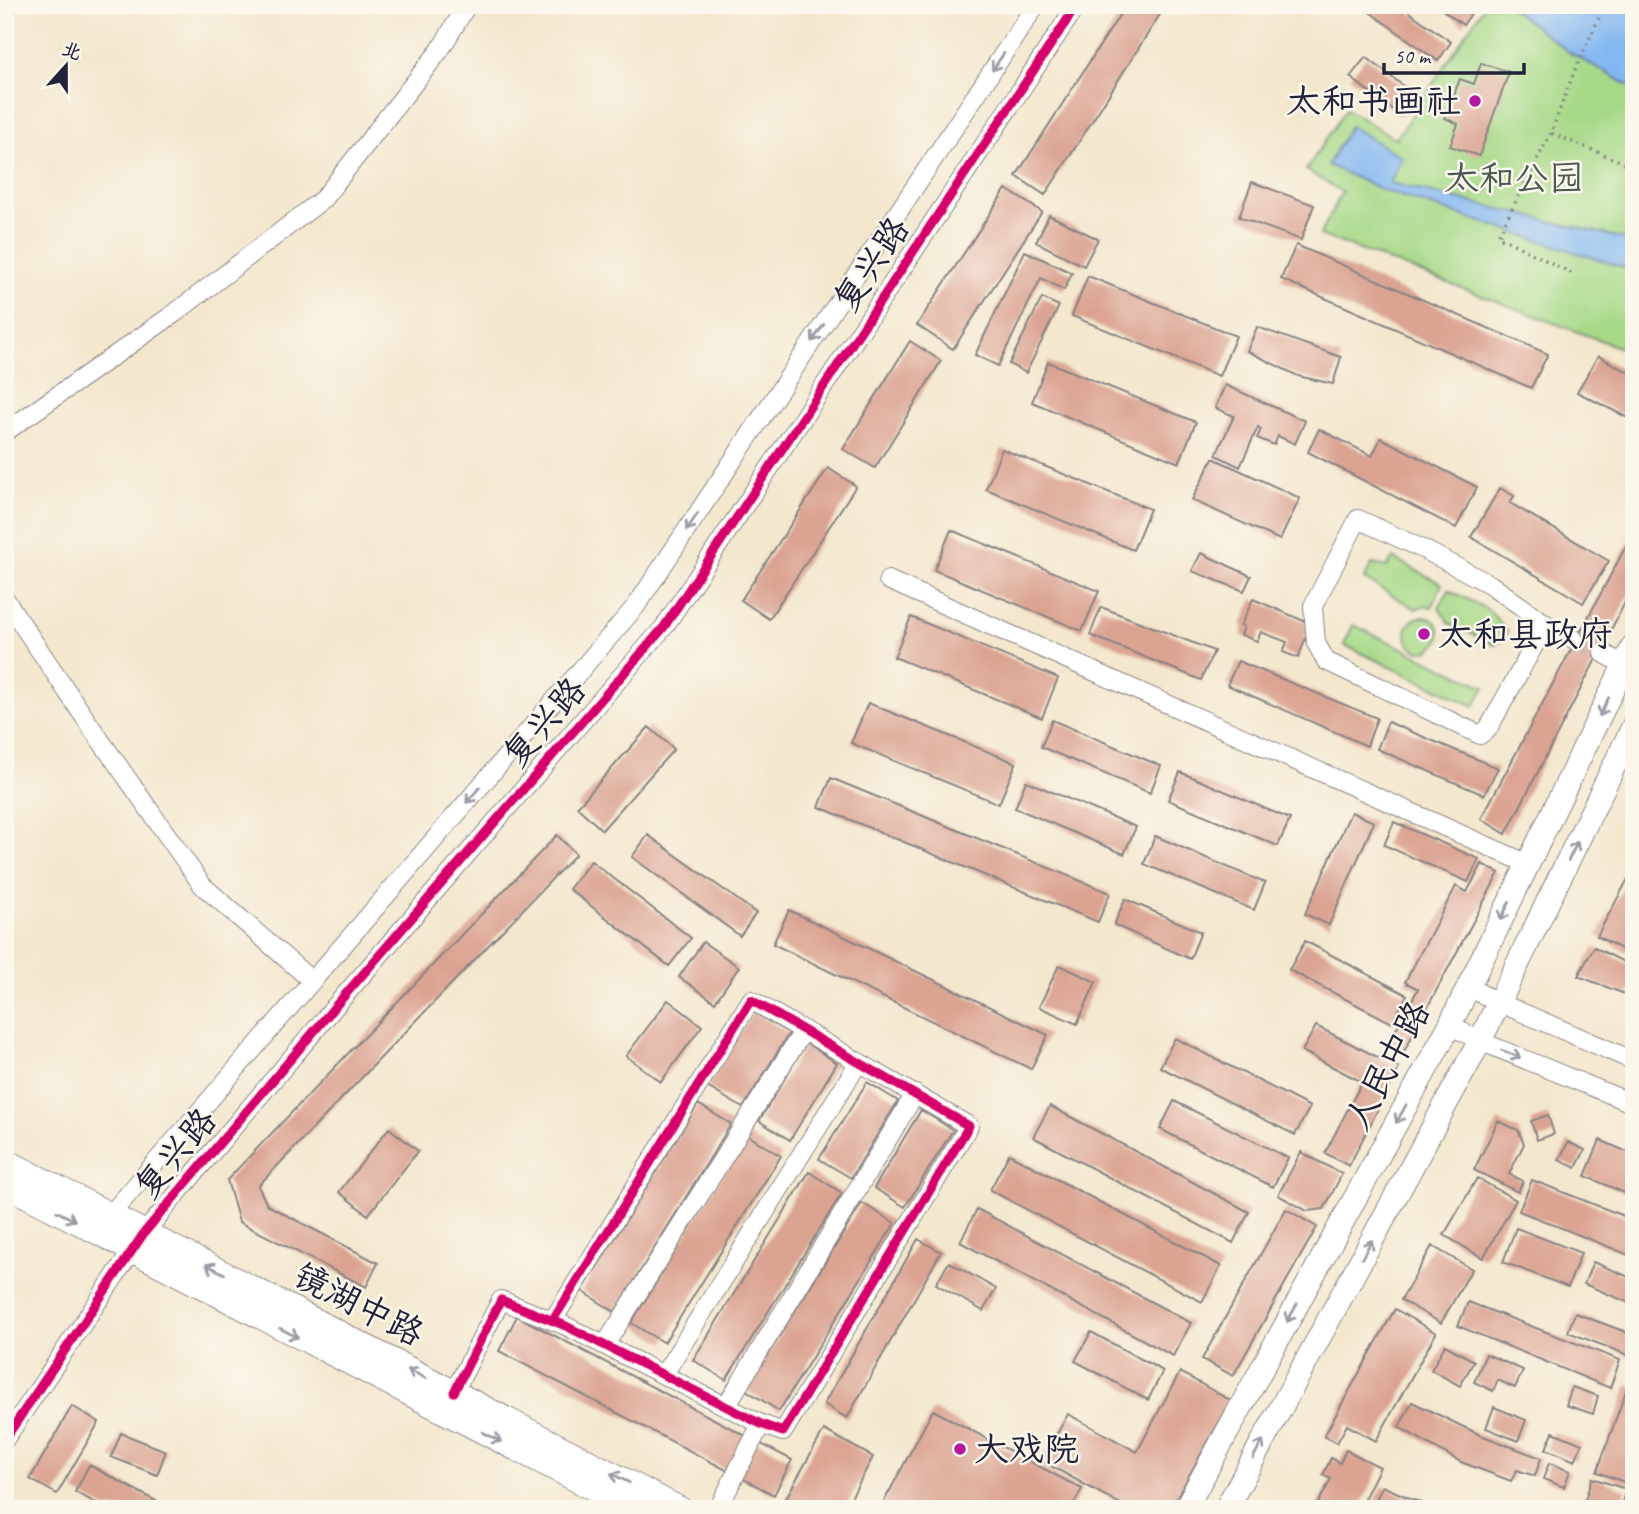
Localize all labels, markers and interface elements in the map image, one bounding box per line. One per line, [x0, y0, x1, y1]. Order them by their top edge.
north arrow [32, 32, 102, 102]
scale bar [1384, 32, 1524, 76]
text: 北 [59, 36, 85, 66]
text: 50 m [1394, 43, 1432, 69]
one-way arrow [991, 52, 1006, 71]
place label: 太和书画社 [1286, 79, 1461, 124]
marker: 太和书画社 [1467, 93, 1483, 109]
park label: 太和公园 [1444, 156, 1584, 201]
street label: 复兴路 [823, 208, 919, 320]
one-way arrow [811, 323, 825, 342]
one-way arrow [685, 512, 699, 532]
place label: 太和县政府 [1438, 612, 1613, 657]
marker: 太和县政府 [1416, 626, 1432, 642]
street label: 复兴路 [493, 668, 596, 777]
one-way arrow [1597, 696, 1610, 717]
one-way arrow [465, 785, 481, 803]
one-way arrow [1566, 841, 1580, 862]
one-way arrow [1497, 900, 1511, 921]
street label: 人民中路 [1335, 993, 1440, 1138]
one-way arrow [1500, 1048, 1522, 1061]
street label: 复兴路 [124, 1099, 226, 1208]
one-way arrow [1394, 1103, 1407, 1124]
one-way arrow [55, 1210, 76, 1224]
one-way arrow [1361, 1239, 1374, 1260]
street label: 镜湖中路 [286, 1253, 431, 1356]
one-way arrow [205, 1262, 226, 1276]
one-way arrow [1285, 1303, 1299, 1323]
one-way arrow [278, 1327, 299, 1340]
one-way arrow [408, 1366, 428, 1380]
place label: 大戏院 [974, 1427, 1079, 1472]
one-way arrow [481, 1430, 502, 1444]
one-way arrow [1252, 1439, 1266, 1460]
marker: 大戏院 [952, 1441, 968, 1457]
one-way arrow [610, 1470, 631, 1484]

